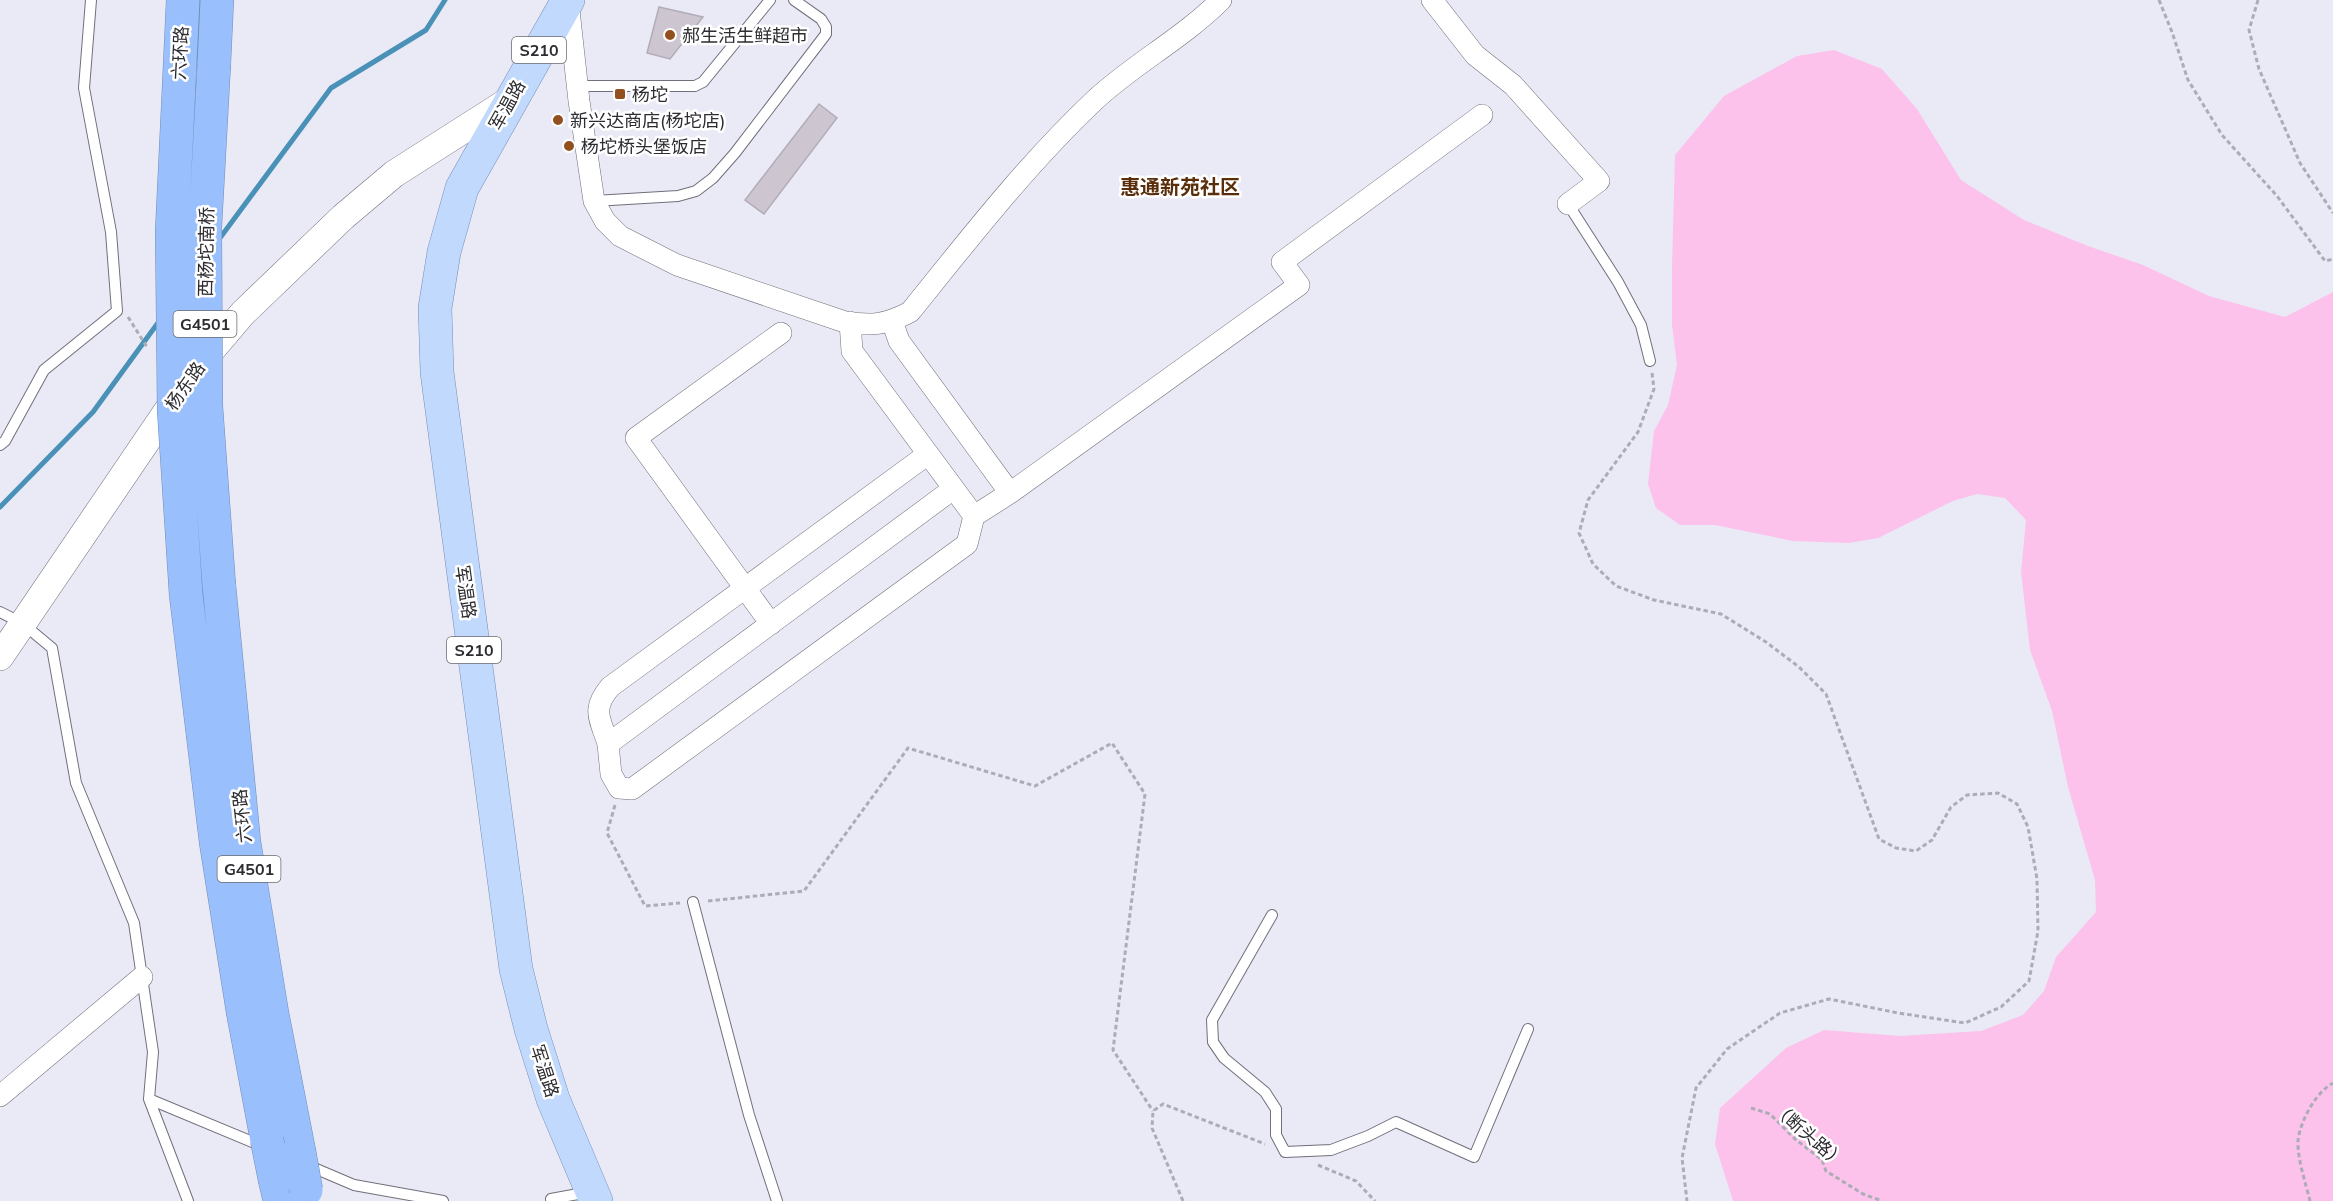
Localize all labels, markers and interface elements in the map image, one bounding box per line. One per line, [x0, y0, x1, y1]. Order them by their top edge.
place label: 郝生活生鲜超市 [682, 24, 808, 47]
street label: 六环路 [167, 25, 193, 81]
marker: 郝生活生鲜超市 [663, 28, 677, 42]
road number: S210 [512, 37, 566, 63]
street label: 军温路 [484, 76, 530, 134]
place label: 杨坨 [632, 83, 668, 106]
marker: 杨坨 [613, 87, 627, 101]
place label: 新兴达商店(杨坨店) [570, 109, 725, 132]
marker: 新兴达商店(杨坨店) [551, 113, 565, 127]
place label: 杨坨桥头堡饭店 [581, 135, 707, 158]
marker: 杨坨桥头堡饭店 [562, 139, 576, 153]
district label: 惠通新苑社区 [1120, 174, 1240, 199]
street label: 西杨坨南桥 [194, 207, 218, 297]
road number: G4501 [174, 311, 236, 337]
street label: 杨东路 [160, 357, 210, 415]
street label: 军温路 [451, 564, 481, 620]
road number: S210 [447, 637, 501, 663]
street label: 六环路 [228, 788, 256, 844]
road number: G4501 [218, 856, 280, 882]
street label: 军温路 [526, 1042, 564, 1100]
street label: （断头路） [1767, 1097, 1851, 1173]

